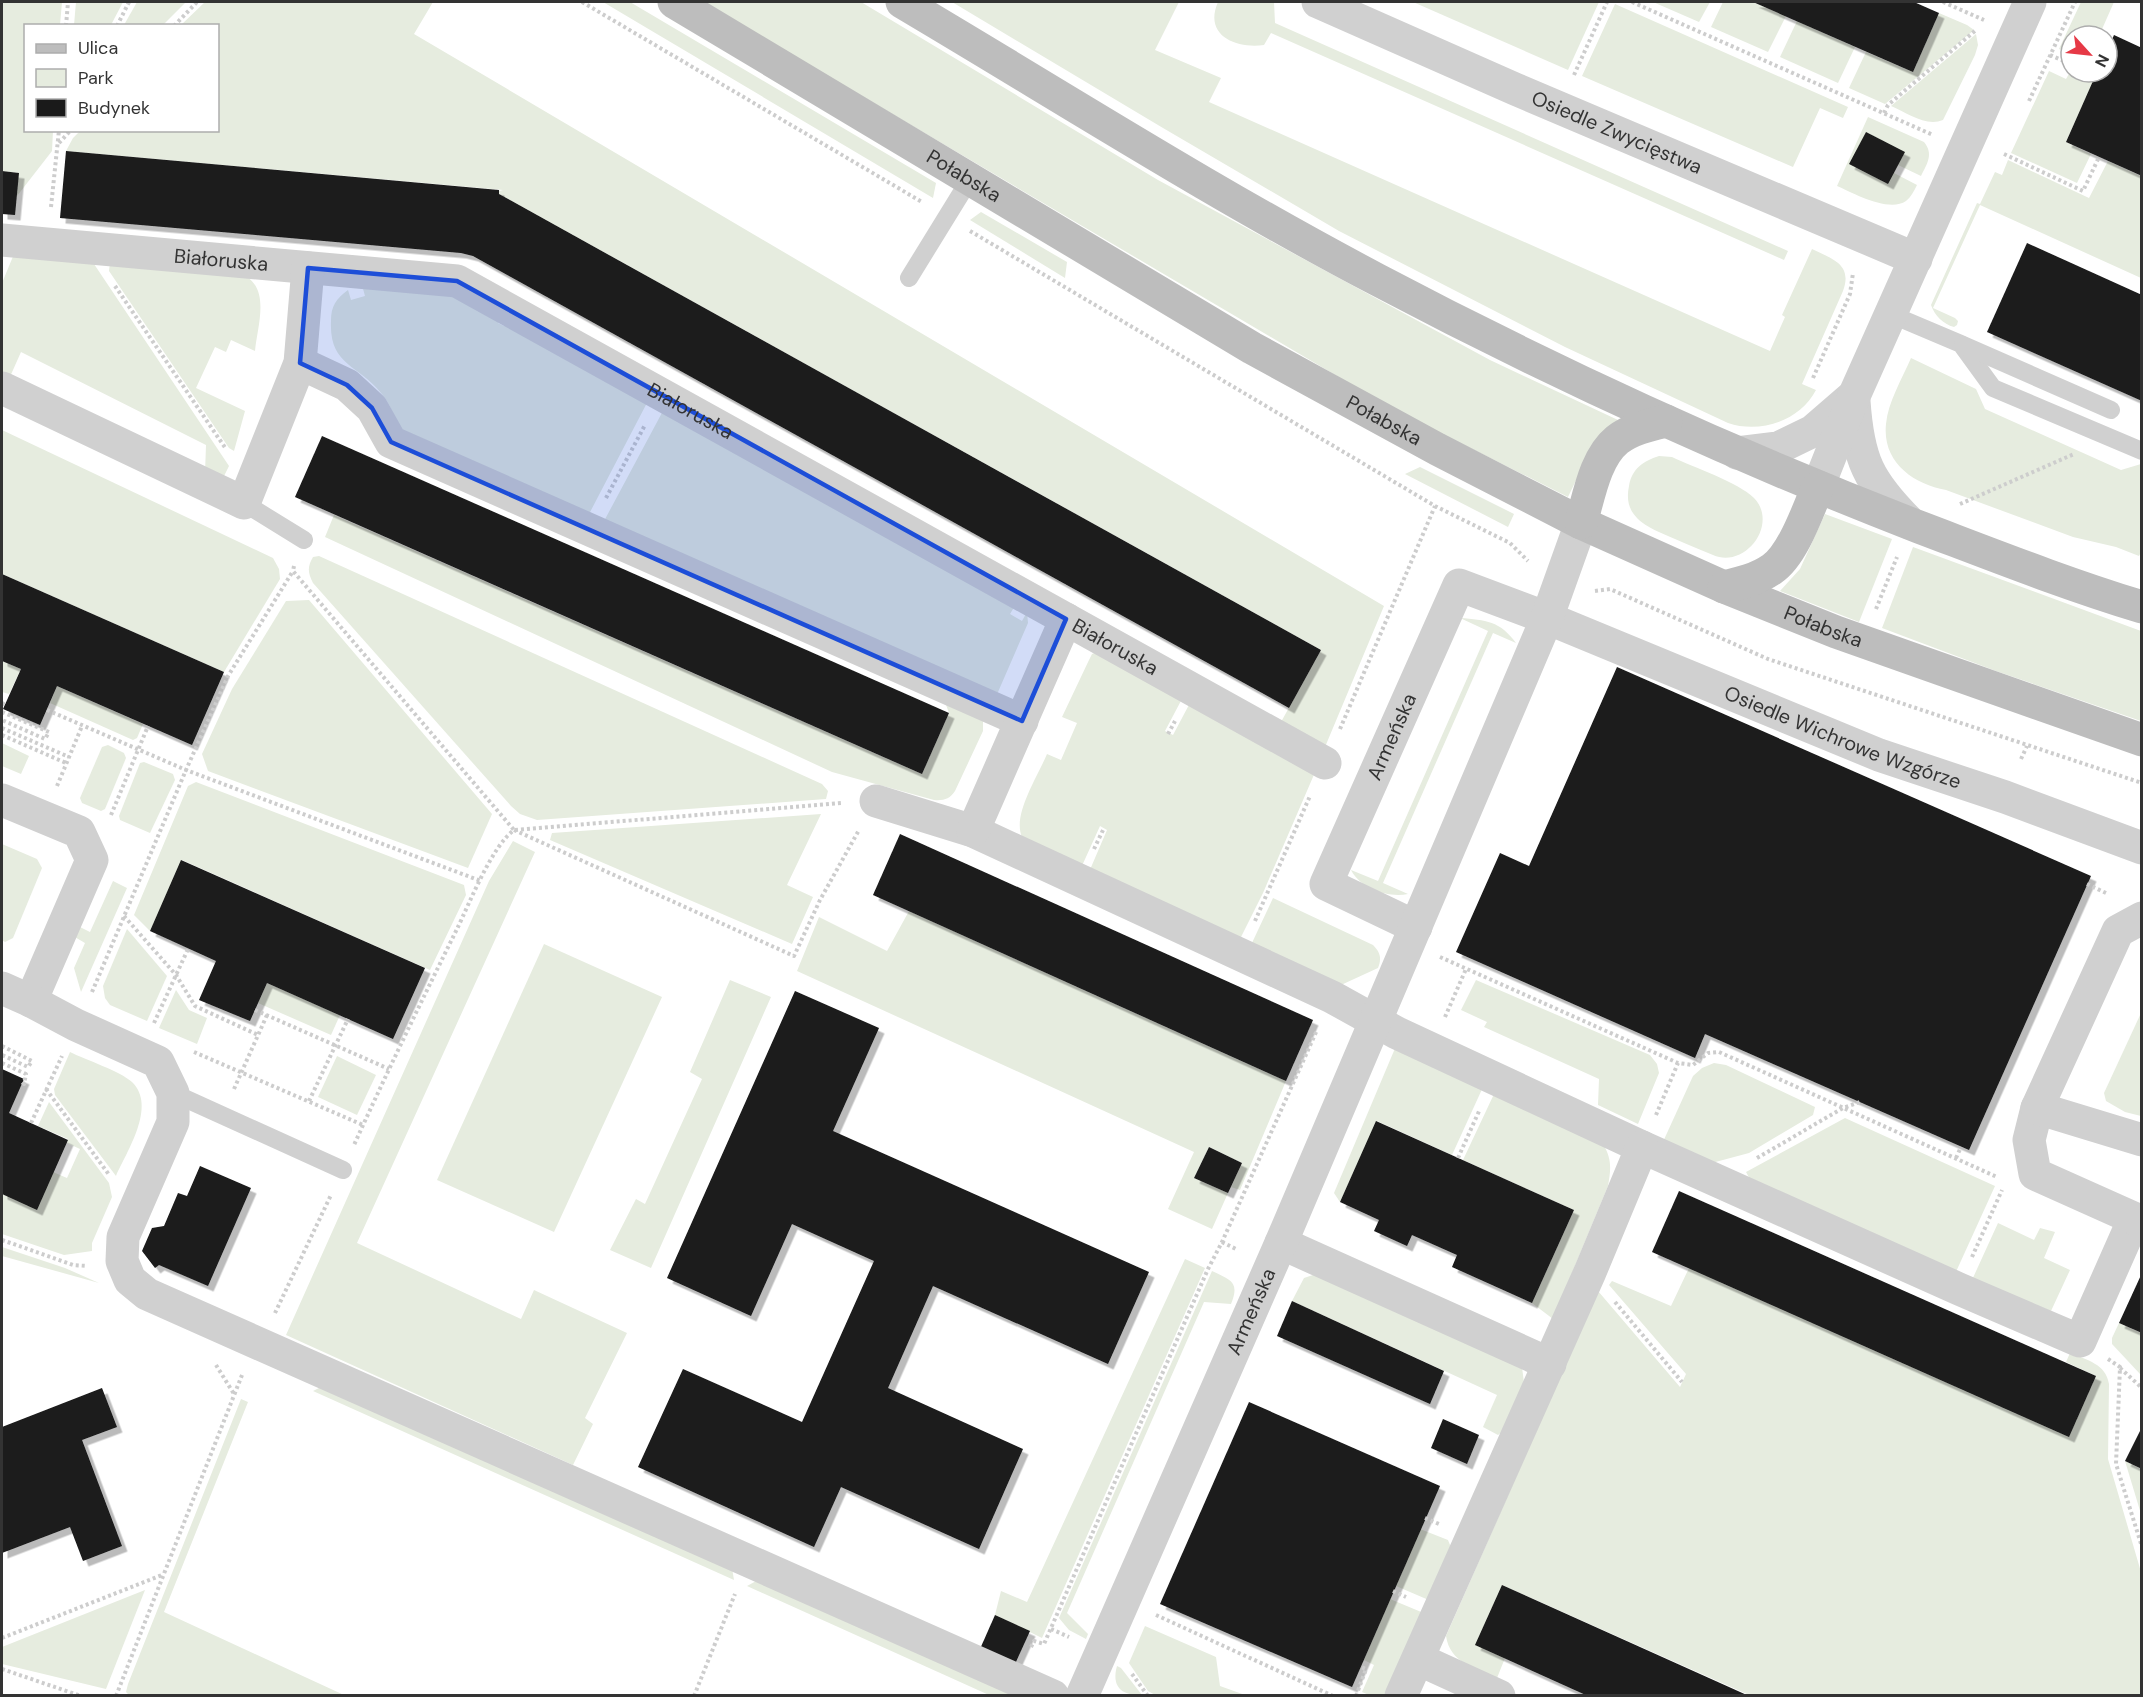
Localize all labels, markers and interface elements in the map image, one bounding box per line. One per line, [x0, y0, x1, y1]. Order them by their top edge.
legend [24, 24, 219, 132]
north arrow [2059, 24, 2119, 84]
text: Ulica [78, 36, 118, 60]
text: N [2090, 51, 2114, 71]
text: Park [78, 66, 114, 90]
street label: Osiedle Zwycięstwa [1528, 85, 1706, 180]
text: Budynek [78, 96, 150, 120]
street label: Połabska [922, 143, 1006, 208]
street label: Białoruska [173, 243, 269, 277]
street label: Białoruska [643, 376, 738, 445]
street label: Połabska [1342, 389, 1426, 451]
street label: Połabska [1780, 599, 1866, 653]
street label: Białoruska [1068, 612, 1163, 681]
street label: Osiedle Wichrowe Wzgórze [1721, 680, 1964, 794]
street label: Armeńska [1361, 689, 1422, 784]
street label: Armeńska [1220, 1264, 1281, 1359]

